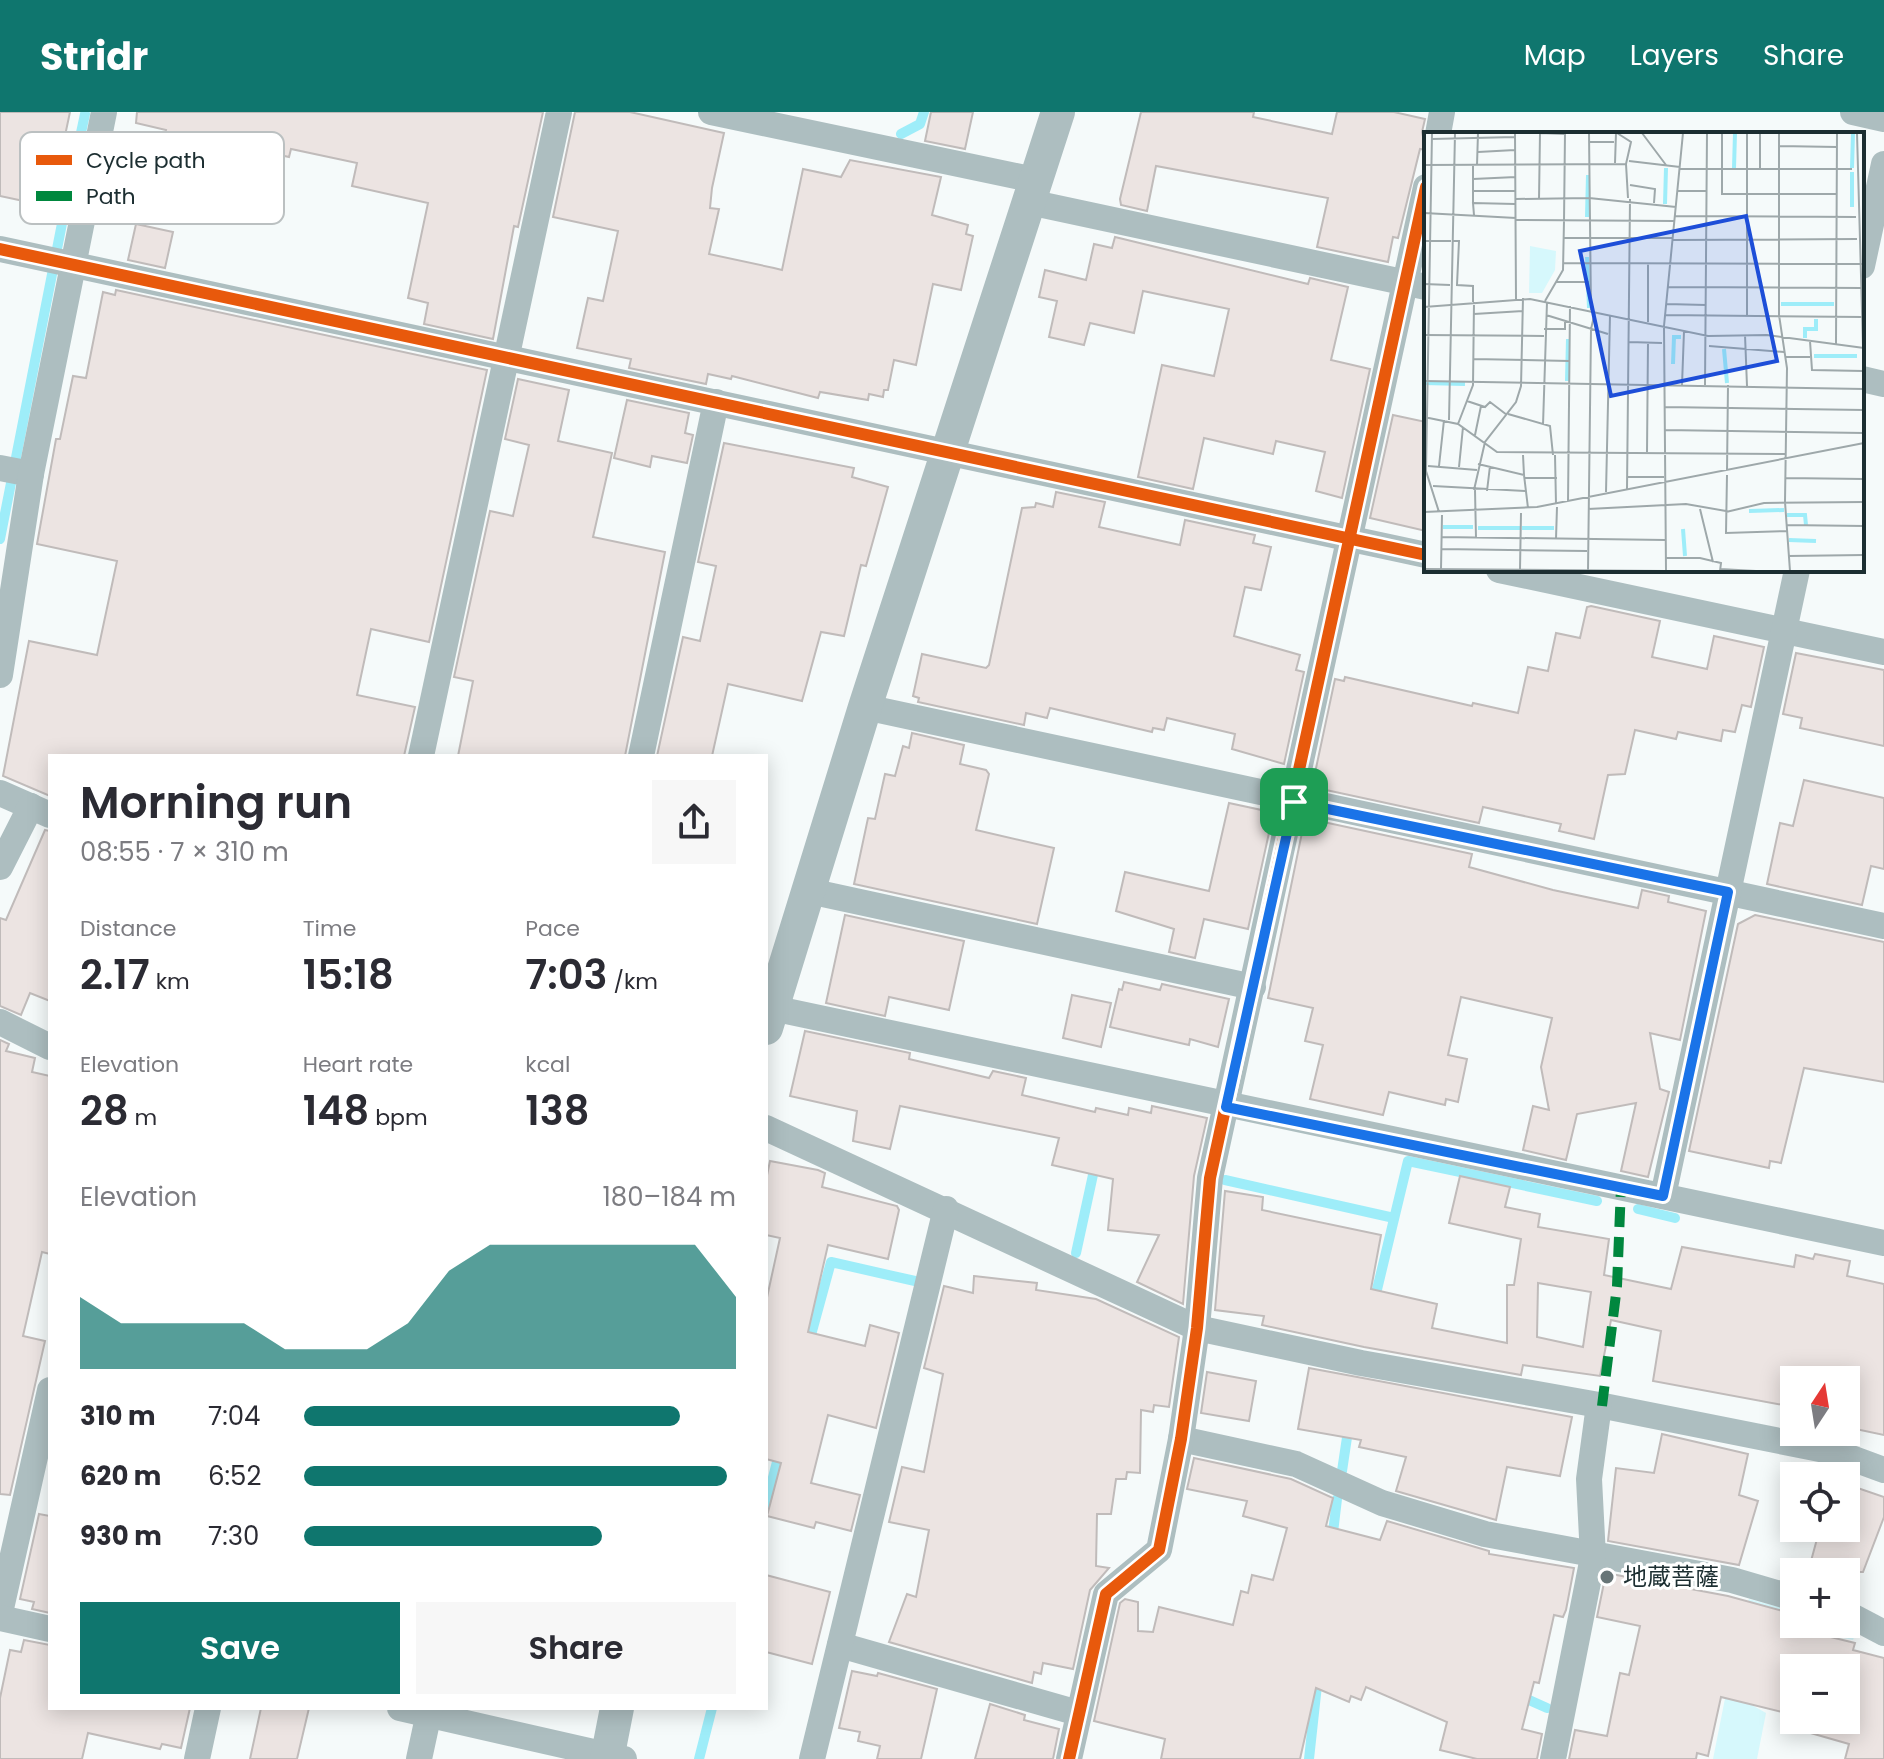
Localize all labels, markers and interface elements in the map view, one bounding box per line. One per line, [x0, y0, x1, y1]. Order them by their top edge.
text: Stridr [40, 30, 148, 83]
text: Map [1524, 36, 1586, 75]
text: Layers [1630, 36, 1719, 75]
text: Share [1763, 36, 1844, 75]
legend [20, 132, 284, 224]
inset map [1424, 132, 1864, 572]
text: Cycle path [86, 145, 205, 176]
text: Path [86, 181, 136, 212]
pin [1260, 768, 1328, 836]
text: Morning run [80, 772, 352, 833]
button: share [652, 780, 736, 864]
icon: arrive [1272, 780, 1316, 824]
text: 08:55 · 7 × 310 m [80, 834, 289, 870]
text: Distance [80, 913, 176, 944]
text: Time [303, 913, 356, 944]
text: Pace [525, 913, 580, 944]
text: 2.17 [80, 947, 150, 1003]
text: 15:18 [303, 947, 394, 1003]
text: 7:03 [525, 947, 608, 1003]
text: km [150, 966, 190, 997]
text: /km [608, 966, 658, 997]
text: Elevation [80, 1049, 179, 1080]
text: Heart rate [303, 1049, 413, 1080]
text: kcal [525, 1049, 570, 1080]
text: 28 [80, 1083, 129, 1139]
text: 148 [303, 1083, 369, 1139]
text: 138 [525, 1083, 590, 1139]
text: m [129, 1102, 157, 1133]
text: bpm [369, 1102, 428, 1133]
text: Elevation [80, 1179, 197, 1215]
text: 180–184 m [603, 1179, 736, 1215]
north arrow [1780, 1366, 1860, 1446]
map controls [1780, 1366, 1860, 1734]
text: 310 m [80, 1398, 156, 1434]
text: 7:04 [208, 1398, 260, 1434]
text: 620 m [80, 1458, 161, 1494]
text: 6:52 [208, 1458, 261, 1494]
button: locate [1780, 1462, 1860, 1542]
text: 930 m [80, 1518, 162, 1554]
text: 7:30 [208, 1518, 259, 1554]
button: + [1780, 1558, 1860, 1638]
place label: 地蔵菩薩 [1623, 1560, 1719, 1593]
marker: 地蔵菩薩 [1598, 1568, 1616, 1586]
button: Save [80, 1602, 400, 1694]
button: Share [416, 1602, 736, 1694]
button: − [1780, 1654, 1860, 1734]

